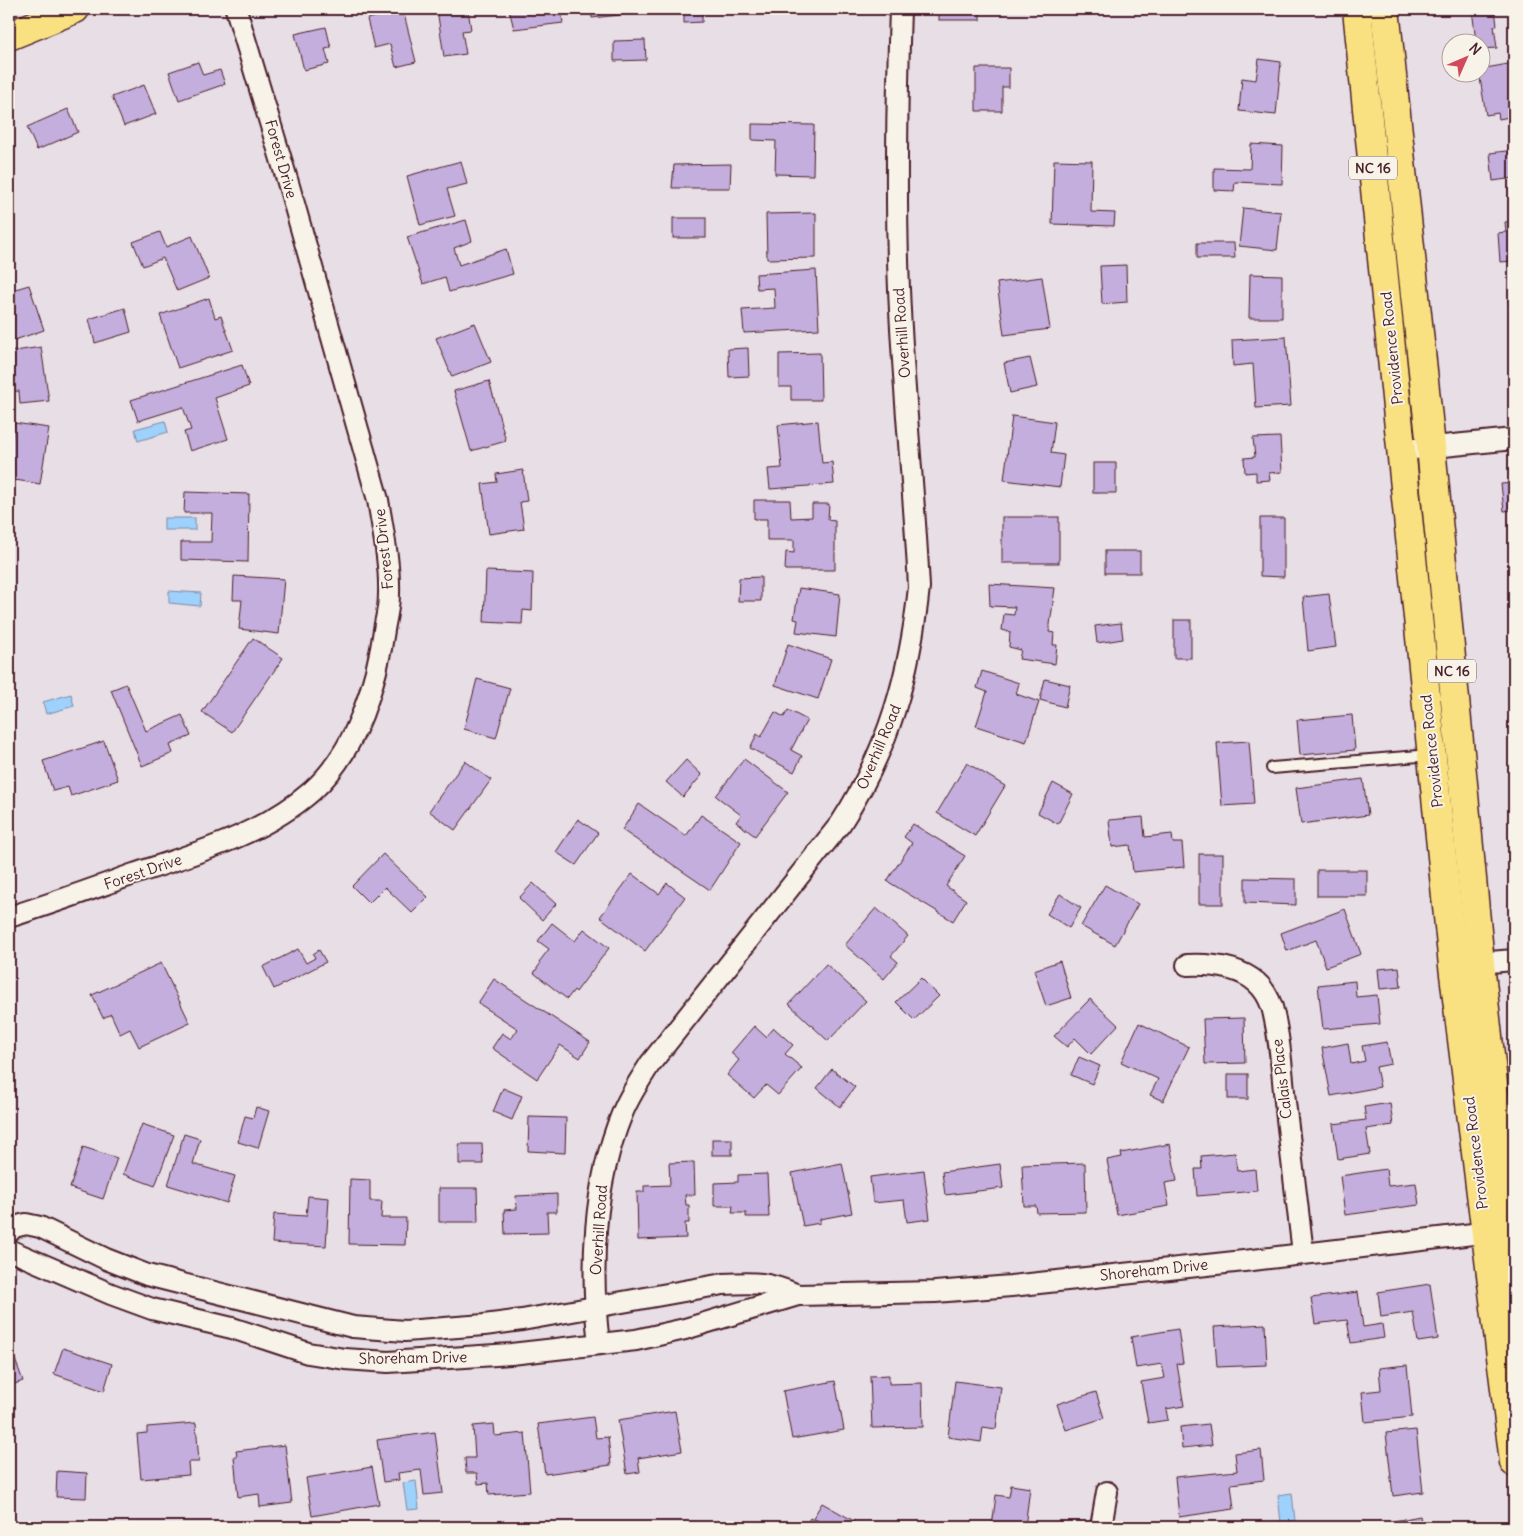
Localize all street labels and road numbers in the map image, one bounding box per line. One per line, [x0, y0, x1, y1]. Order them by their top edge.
street label: Forest Drive [261, 117, 302, 200]
road number: NC 16 [1349, 156, 1397, 180]
street label: Overhill Road [889, 287, 914, 379]
street label: Providence Road [1376, 290, 1407, 406]
street label: Forest Drive [370, 508, 397, 590]
road number: NC 16 [1428, 659, 1476, 682]
street label: Providence Road [1416, 693, 1447, 809]
street label: Overhill Road [852, 701, 905, 792]
street label: Forest Drive [101, 849, 184, 894]
street label: Calais Place [1267, 1038, 1296, 1120]
street label: Providence Road [1459, 1095, 1492, 1211]
street label: Overhill Road [586, 1184, 611, 1276]
street label: Shoreham Drive [1099, 1254, 1209, 1285]
street label: Shoreham Drive [359, 1347, 467, 1368]

